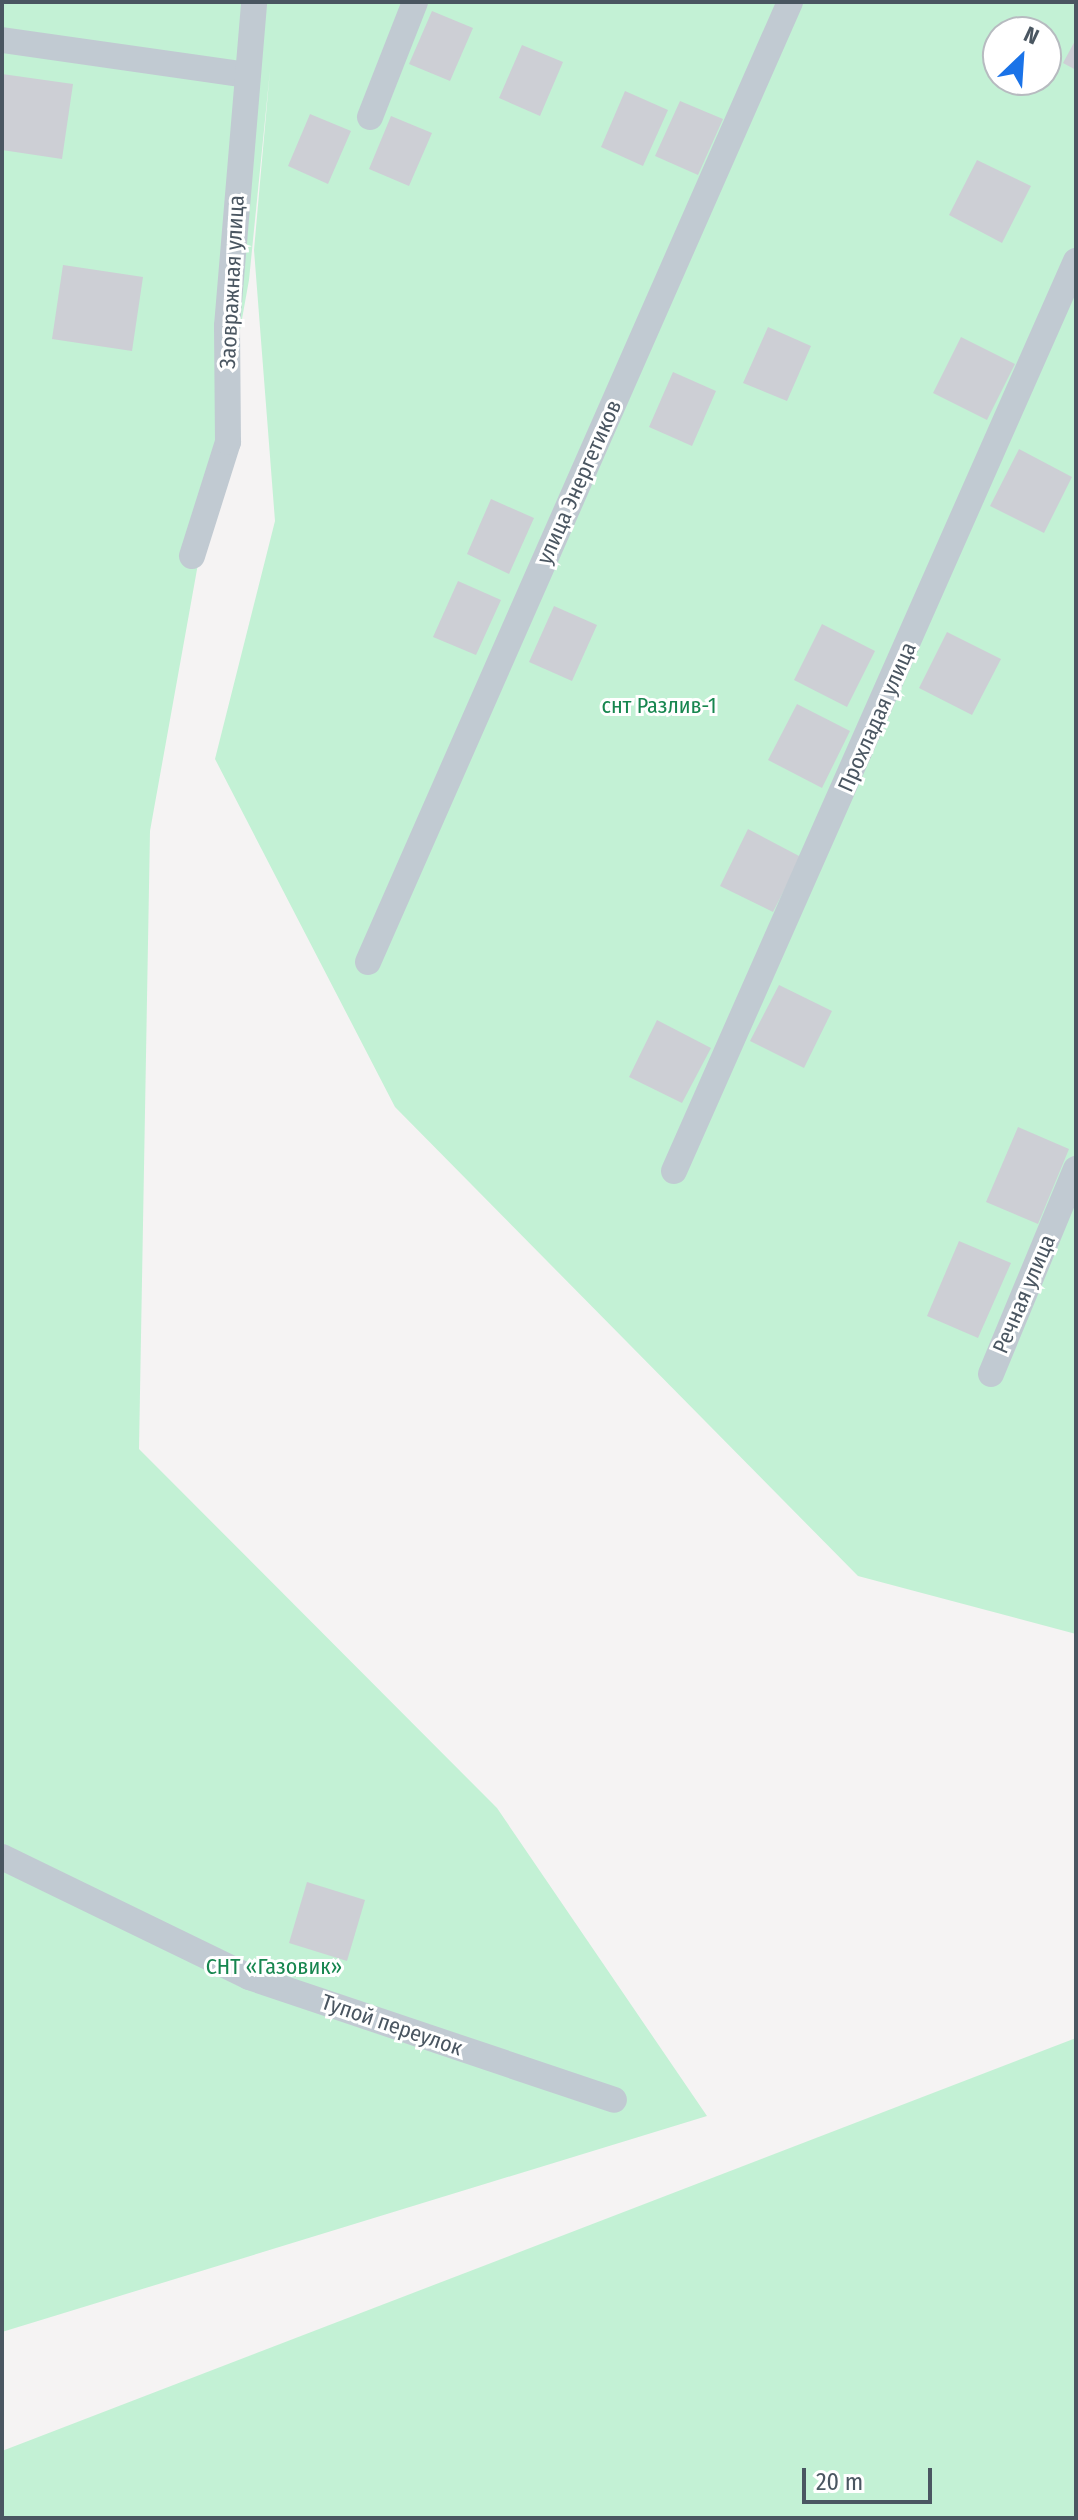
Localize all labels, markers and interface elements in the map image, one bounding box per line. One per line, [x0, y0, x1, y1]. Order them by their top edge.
north arrow [982, 16, 1062, 96]
text: N [1020, 21, 1043, 51]
street label: Заовражная улица [214, 194, 250, 370]
street label: улица Энергетиков [531, 396, 627, 568]
street label: Прохладая улица [832, 638, 922, 796]
park label: снт Разлив-1 [601, 693, 717, 719]
street label: Речная улица [987, 1231, 1061, 1357]
park label: СНТ «Газовик» [206, 1954, 342, 1980]
street label: Тупой переулок [318, 1989, 466, 2061]
scale bar [806, 2452, 936, 2502]
text: 20 m [816, 2468, 863, 2496]

